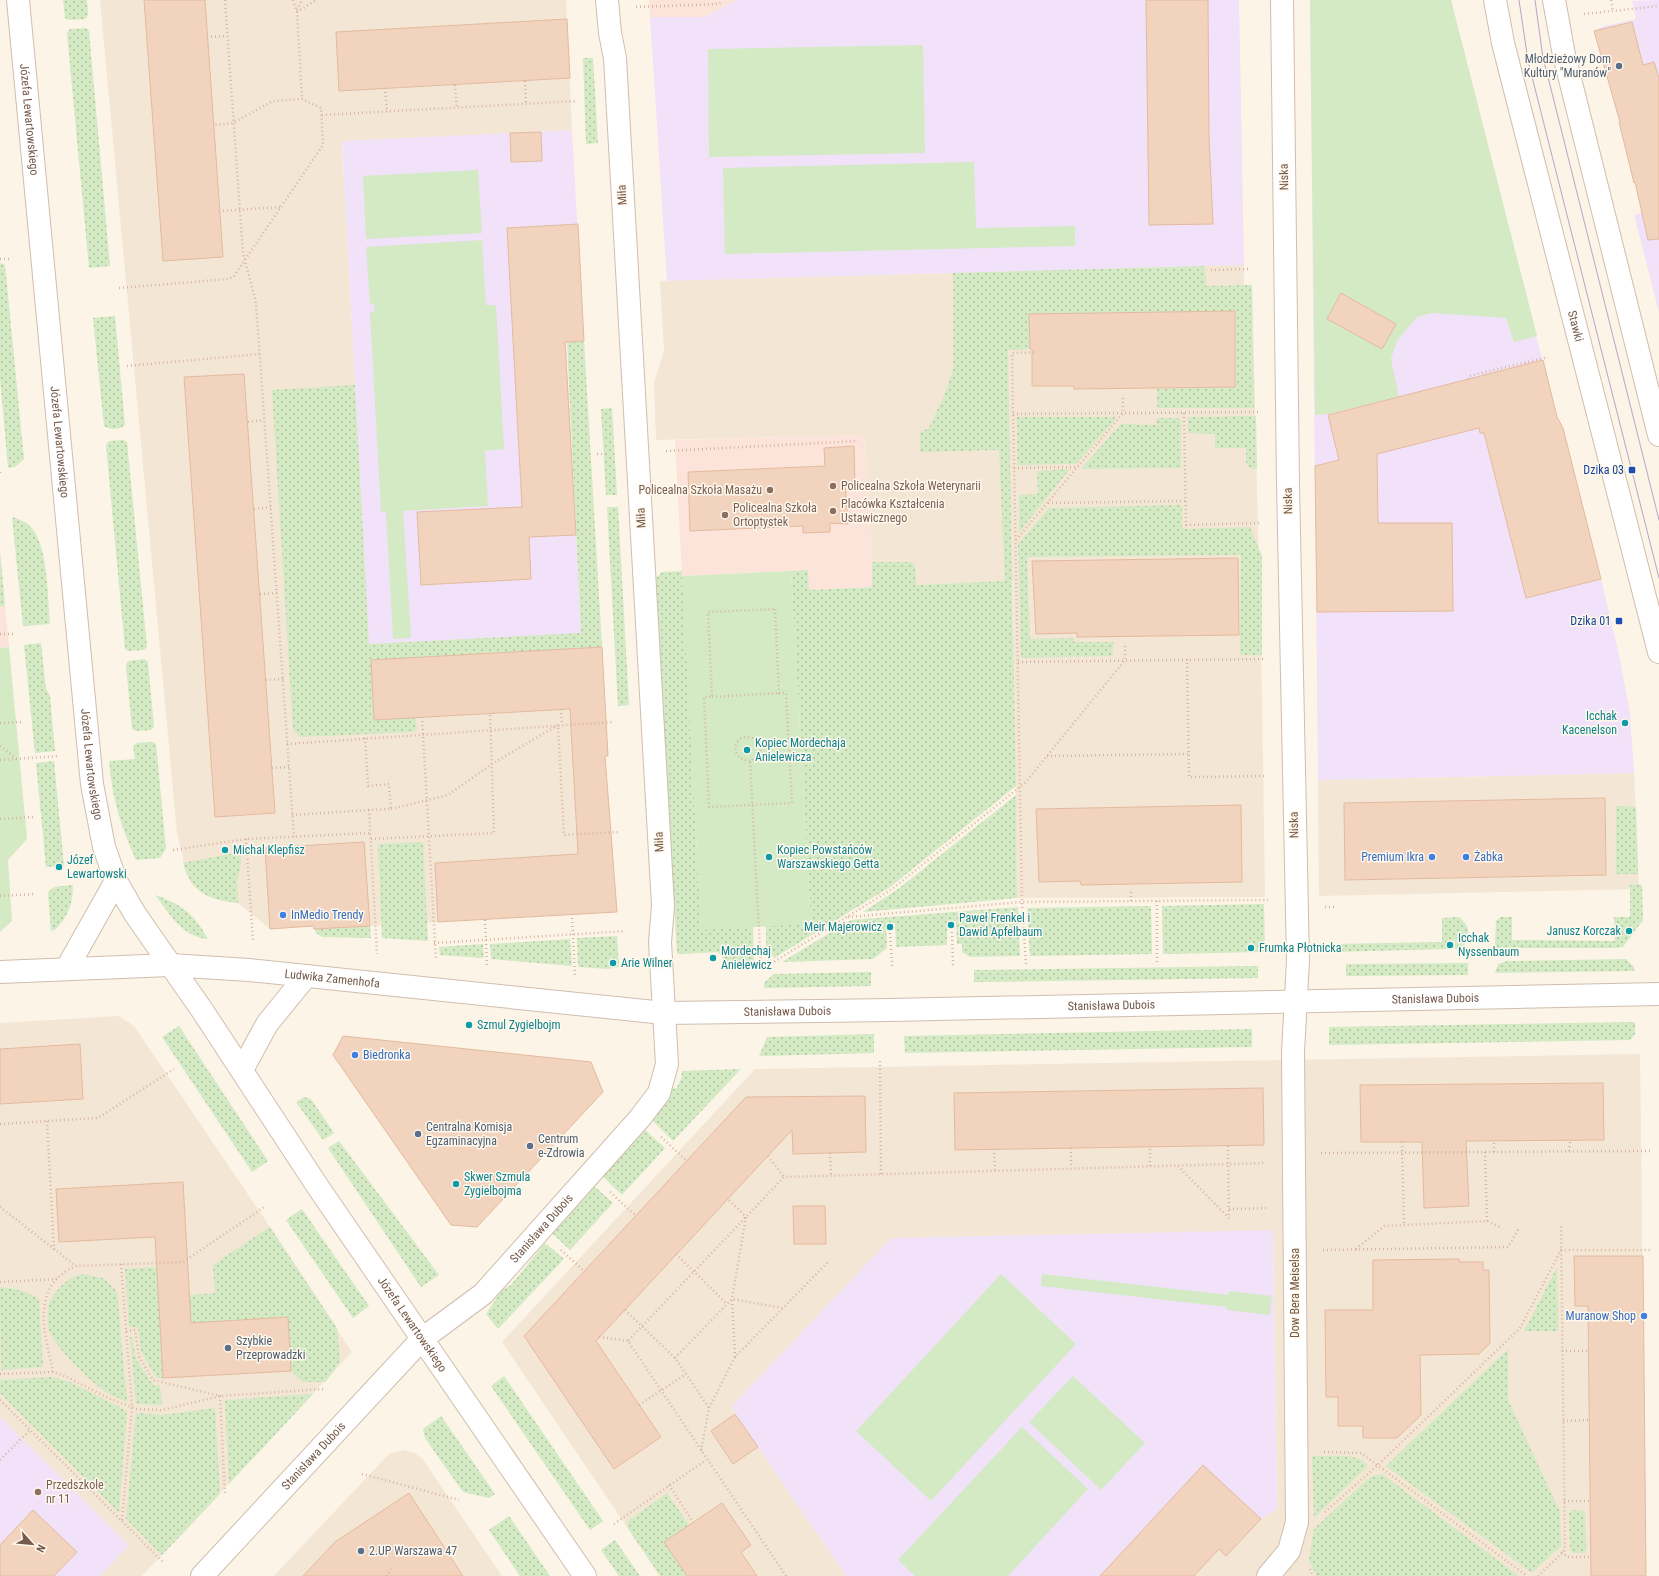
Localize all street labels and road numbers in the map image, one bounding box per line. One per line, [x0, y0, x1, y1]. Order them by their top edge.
street label: Józefa Lewartowskiego [17, 63, 42, 176]
street label: Niska [1277, 163, 1291, 191]
street label: Miła [614, 184, 630, 206]
street label: Stawki [1565, 309, 1586, 343]
street label: Józefa Lewartowskiego [47, 385, 72, 499]
street label: Niska [1281, 487, 1295, 515]
street label: Miła [633, 507, 649, 529]
street label: Józefa Lewartowskiego [78, 708, 106, 821]
street label: Niska [1287, 811, 1301, 839]
street label: Miła [651, 831, 667, 853]
street label: Ludwika Zamenhofa [284, 967, 381, 991]
street label: Stanisława Dubois [1391, 991, 1479, 1007]
street label: Stanisława Dubois [1067, 997, 1155, 1013]
street label: Stanisława Dubois [744, 1004, 831, 1019]
street label: Stanisława Dubois [507, 1191, 576, 1266]
street label: Dow Bera Meiselsa [1288, 1248, 1302, 1338]
street label: Józefa Lewartowskiego [375, 1274, 450, 1375]
street label: Stanisława Dubois [279, 1419, 348, 1493]

